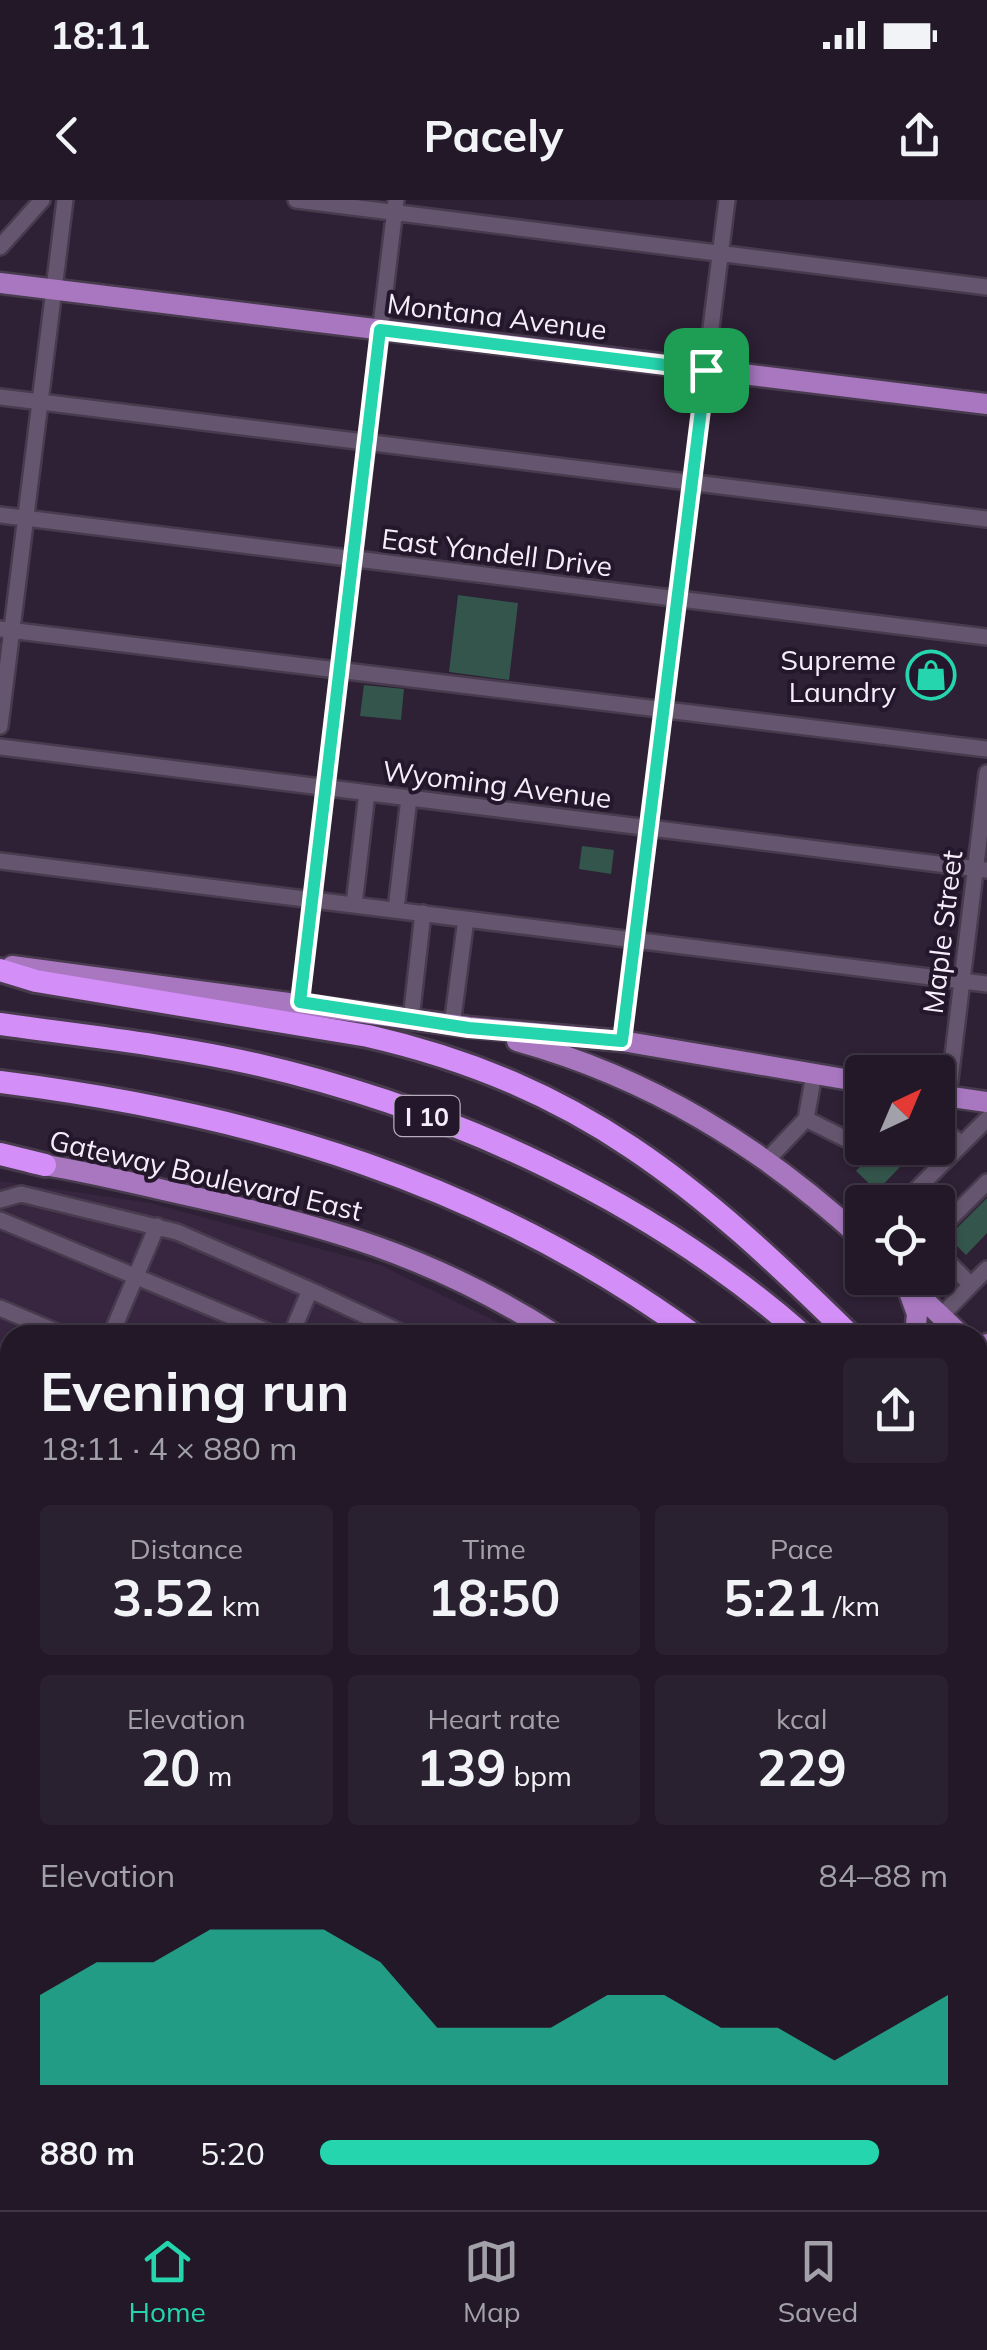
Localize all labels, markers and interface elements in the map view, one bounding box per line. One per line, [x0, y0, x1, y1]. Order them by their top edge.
text: 18:11 [50, 11, 151, 59]
text: Pacely [424, 107, 563, 163]
icon: back [40, 108, 95, 163]
icon: share [892, 108, 947, 163]
street label: Montana Avenue [385, 285, 609, 347]
pin [664, 328, 749, 413]
icon: arrive [679, 343, 734, 398]
street label: East Yandell Drive [380, 520, 614, 584]
place label: Supreme Laundry [781, 642, 896, 709]
shop icon: Supreme Laundry [905, 649, 957, 701]
street label: Wyoming Avenue [381, 753, 613, 815]
street label: Maple Street [915, 848, 969, 1016]
north arrow [845, 1055, 955, 1165]
map controls [845, 1055, 955, 1295]
road number: I 10 [394, 1096, 460, 1136]
street label: Gateway Boulevard East [46, 1122, 366, 1228]
button: locate [845, 1185, 955, 1295]
text: Evening run [40, 1356, 349, 1425]
button: share [843, 1358, 948, 1463]
text: 18:11 · 4 × 880 m [40, 1428, 297, 1468]
text: Distance [130, 1531, 243, 1566]
text: Time [462, 1531, 526, 1566]
text: Pace [770, 1531, 833, 1566]
text: 3.52 [112, 1566, 214, 1629]
text: 18:50 [428, 1566, 560, 1629]
text: 5:21 [723, 1566, 826, 1629]
text: km [214, 1588, 261, 1623]
text: /km [826, 1588, 880, 1623]
text: Elevation [127, 1701, 246, 1736]
text: Heart rate [427, 1701, 561, 1736]
text: kcal [776, 1701, 827, 1736]
text: 20 [140, 1736, 200, 1799]
text: 139 [416, 1736, 506, 1799]
text: 229 [757, 1736, 847, 1799]
text: m [200, 1758, 232, 1793]
text: bpm [506, 1758, 572, 1793]
text: Elevation [40, 1855, 175, 1895]
text: 84–88 m [819, 1855, 948, 1895]
text: 880 m [40, 2133, 135, 2173]
text: 5:20 [200, 2133, 265, 2173]
tab: Home [129, 2234, 206, 2329]
tab: Map [463, 2234, 521, 2329]
tab: Saved [778, 2234, 858, 2329]

